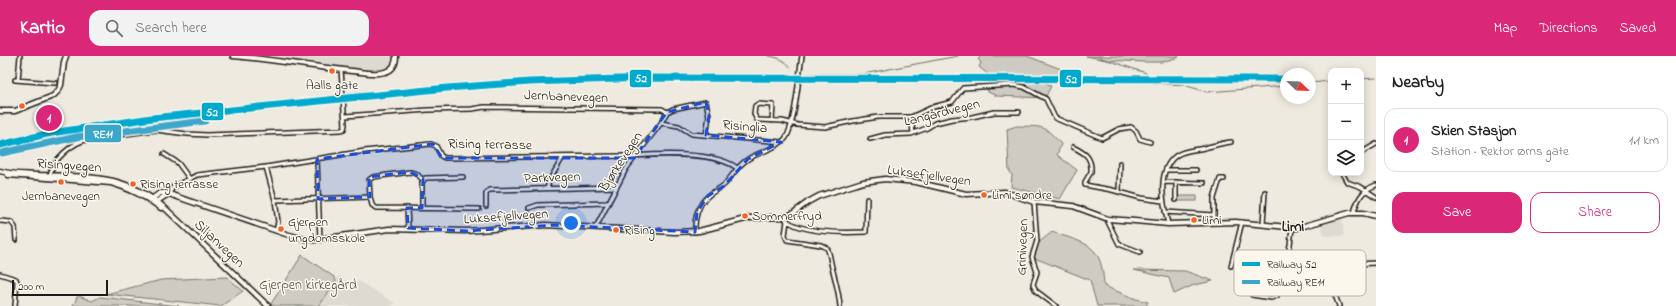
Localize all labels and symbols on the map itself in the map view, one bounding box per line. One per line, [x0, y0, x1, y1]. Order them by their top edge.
marker: Aalls gate [327, 66, 337, 76]
north arrow [1280, 68, 1316, 104]
line badge: 52 [629, 69, 652, 88]
line badge: 52 [1059, 69, 1082, 88]
text: 52 [635, 71, 647, 87]
text: 52 [1065, 72, 1077, 88]
place label: Aalls gate [306, 76, 358, 96]
street label: Jernbanevegen [524, 85, 608, 110]
street label: Langårdvegen [902, 93, 982, 134]
unlabelled marker [17, 101, 27, 111]
line badge: 52 [201, 102, 224, 121]
pin: 1 [36, 103, 62, 133]
text: 52 [206, 105, 218, 121]
street label: Risinglia [722, 115, 768, 140]
line badge: RE11 [84, 124, 122, 143]
text: RE11 [92, 127, 113, 143]
street label: Bjørkevegen [593, 128, 649, 198]
street label: Rising terrasse [448, 134, 533, 157]
street label: Risingvegen [36, 153, 102, 180]
street label: Luksefjellvegen [886, 160, 972, 193]
street label: Parkvegen [523, 167, 581, 190]
place label: Rising terrasse [140, 175, 219, 195]
marker: Jernbanevegen [56, 177, 66, 187]
marker: Rising terrasse [128, 179, 138, 189]
place label: Limi søndre [992, 186, 1052, 205]
place label: Jernbanevegen [22, 187, 100, 207]
marker: Limi søndre [979, 190, 989, 200]
street label: Luksefjellvegen [463, 204, 549, 231]
place label: Sommerfryd [752, 207, 822, 227]
marker: Sommerfryd [740, 211, 750, 221]
place label: Limi [1202, 211, 1222, 230]
place label: Gjerpen ungdomsskole [288, 213, 365, 249]
your location [561, 213, 581, 233]
street label: Siljanvegen [188, 215, 249, 274]
marker: Limi [1189, 215, 1199, 225]
district label: Limi [1282, 216, 1305, 238]
street label: Grinivegen [1012, 218, 1035, 276]
place label: Rising [624, 221, 655, 241]
marker: Gjerpen ungdomsskole [276, 224, 286, 234]
marker: Rising [611, 225, 621, 235]
legend [1234, 250, 1366, 296]
text: Railway 52 [1267, 257, 1317, 274]
park label: Gjerpen kirkegård [259, 275, 357, 297]
text: Railway RE11 [1267, 275, 1325, 292]
scale bar [12, 278, 108, 297]

